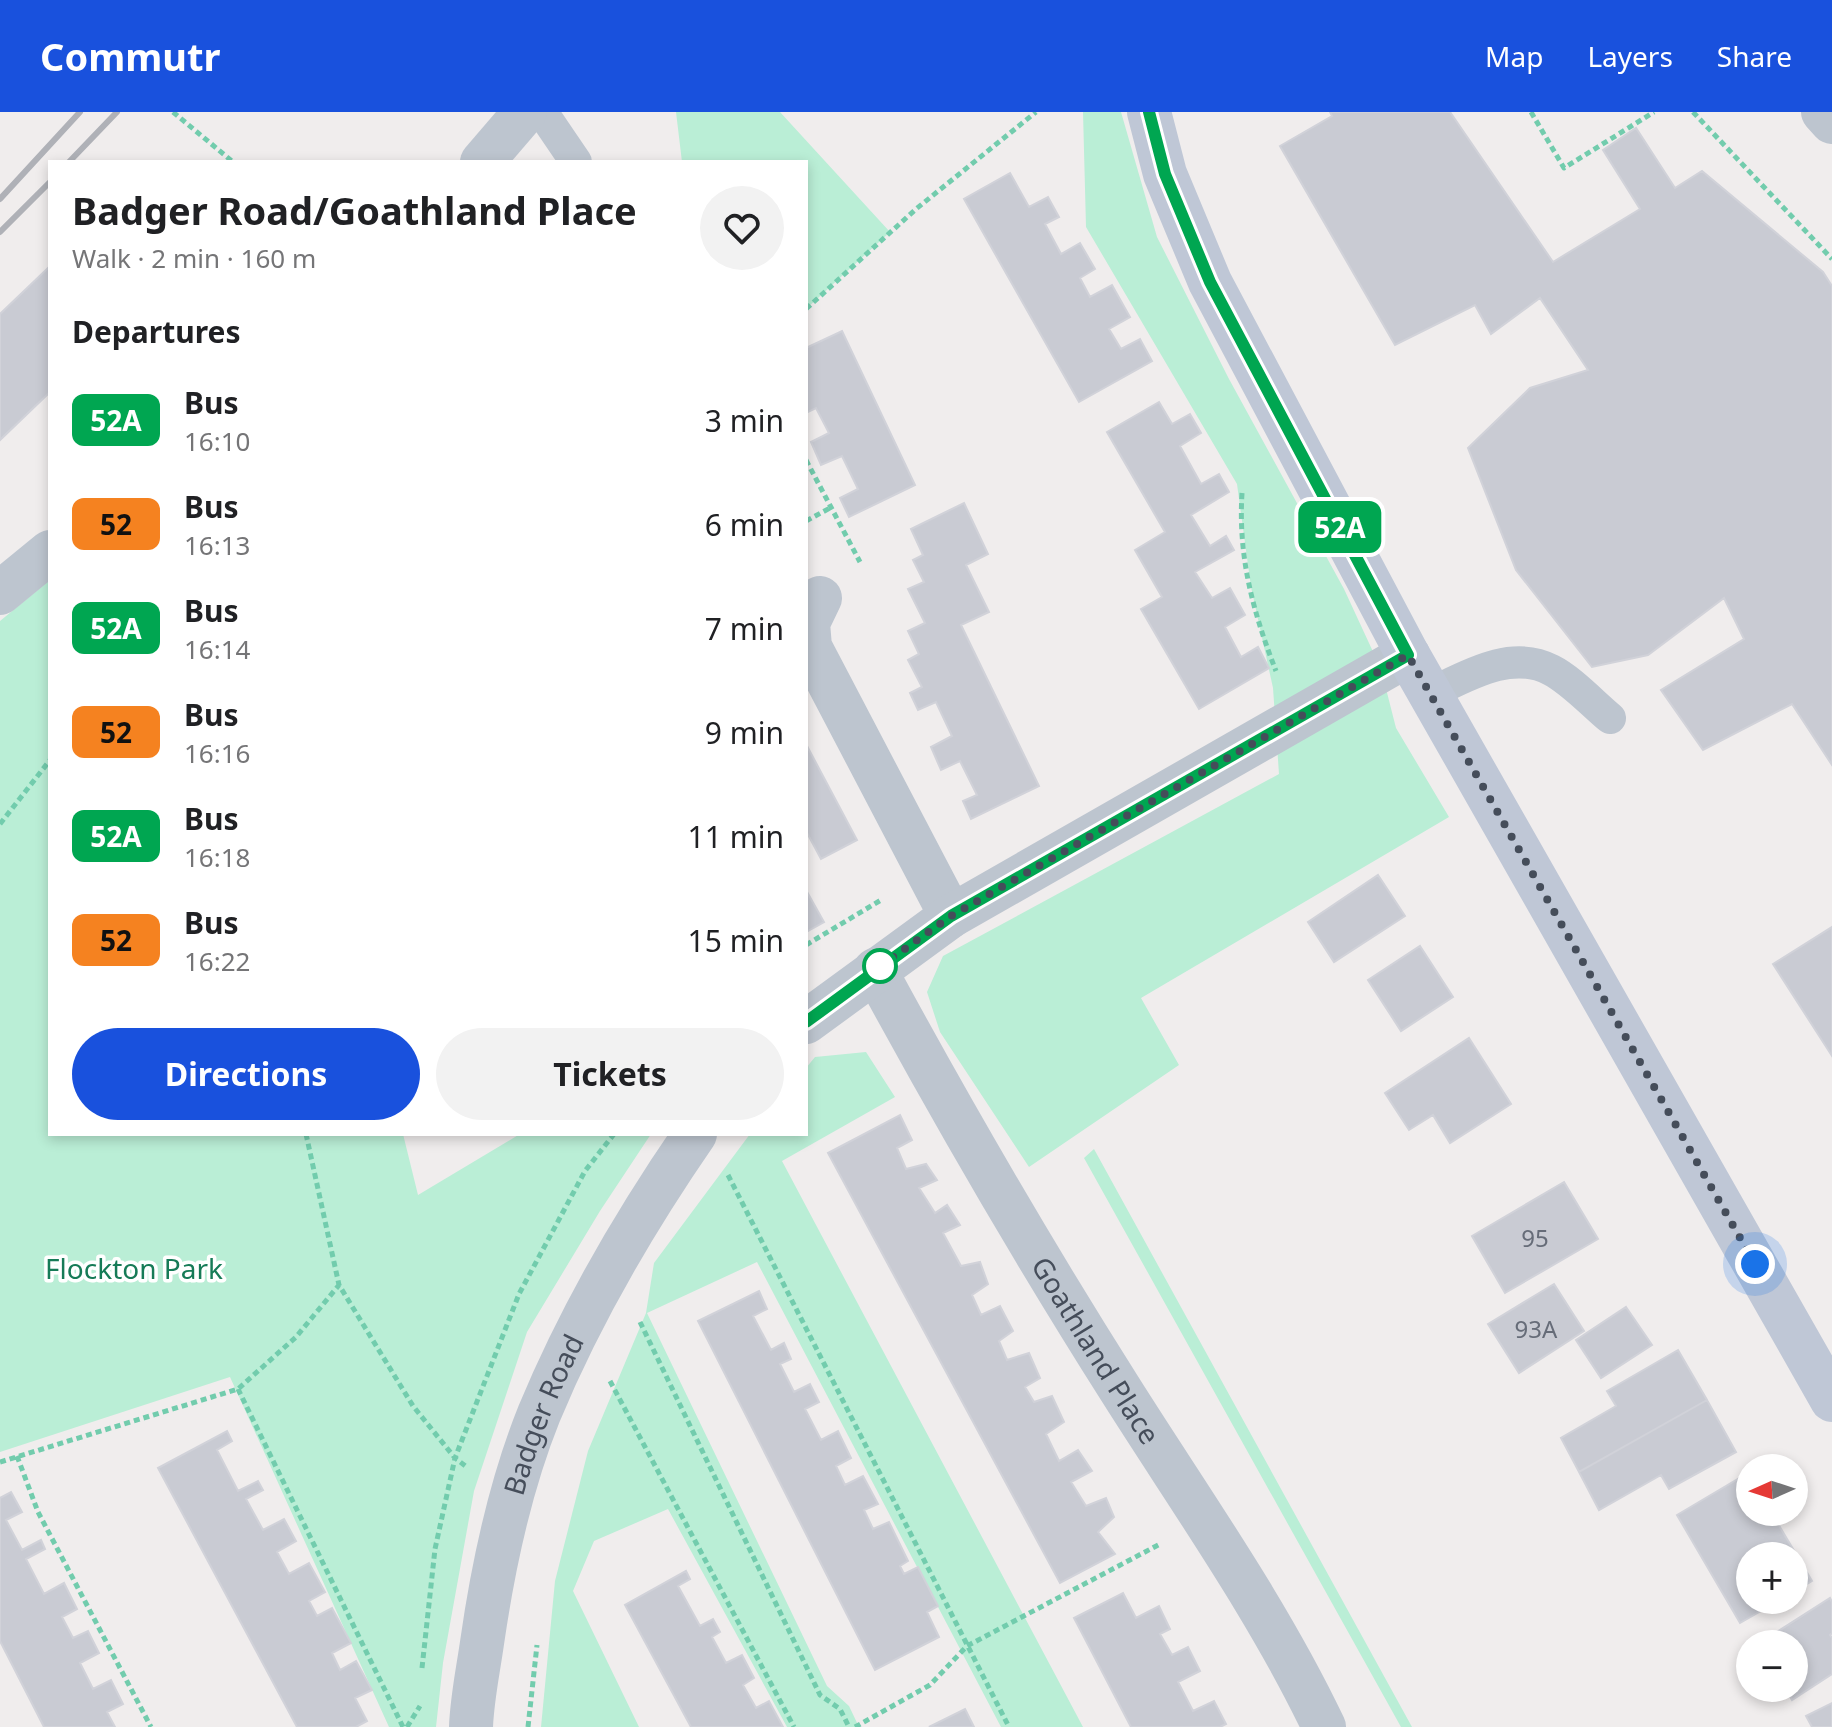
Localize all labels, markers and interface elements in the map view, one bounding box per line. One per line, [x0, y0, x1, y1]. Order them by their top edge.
text: Commutr [40, 30, 220, 82]
text: Map [1485, 37, 1543, 75]
text: Layers [1587, 37, 1673, 75]
text: Share [1717, 37, 1792, 75]
text: Badger Road/Goathland Place [72, 184, 637, 236]
button: heart [700, 186, 784, 270]
text: Walk · 2 min · 160 m [72, 240, 316, 276]
text: Departures [72, 311, 241, 352]
text: Bus [184, 382, 239, 423]
text: 3 min [705, 400, 784, 441]
text: 52A [90, 401, 142, 439]
text: 16:10 [184, 423, 250, 459]
text: Bus [184, 486, 239, 527]
line badge: 52A [1294, 501, 1386, 553]
text: 6 min [705, 504, 784, 545]
text: 52 [100, 505, 132, 543]
text: 52A [1314, 508, 1366, 546]
text: 16:13 [184, 527, 250, 563]
text: Bus [184, 590, 239, 631]
text: 7 min [705, 608, 784, 649]
text: 52A [90, 609, 142, 647]
text: 16:14 [184, 631, 250, 667]
text: Bus [184, 694, 239, 735]
text: 9 min [705, 712, 784, 753]
text: 52 [100, 713, 132, 751]
text: 16:16 [184, 735, 250, 771]
text: Bus [184, 798, 239, 839]
text: 11 min [688, 816, 784, 857]
text: 52A [90, 817, 142, 855]
text: 16:18 [184, 839, 250, 875]
text: Bus [184, 902, 239, 943]
text: 15 min [688, 920, 784, 961]
text: 52 [100, 921, 132, 959]
text: 16:22 [184, 943, 250, 979]
unlabelled marker [863, 949, 897, 983]
button: Directions [72, 1028, 420, 1120]
button: Tickets [436, 1028, 784, 1120]
house number: 95 [1521, 1221, 1549, 1254]
your location [1735, 1244, 1775, 1284]
park label: Flockton Park [45, 1249, 223, 1287]
street label: Goathland Place [1023, 1249, 1169, 1451]
house number: 93A [1515, 1312, 1558, 1345]
street label: Badger Road [494, 1328, 592, 1499]
north arrow [1736, 1454, 1808, 1526]
map controls [1736, 1454, 1808, 1702]
button: + [1736, 1542, 1808, 1614]
button: − [1736, 1630, 1808, 1702]

